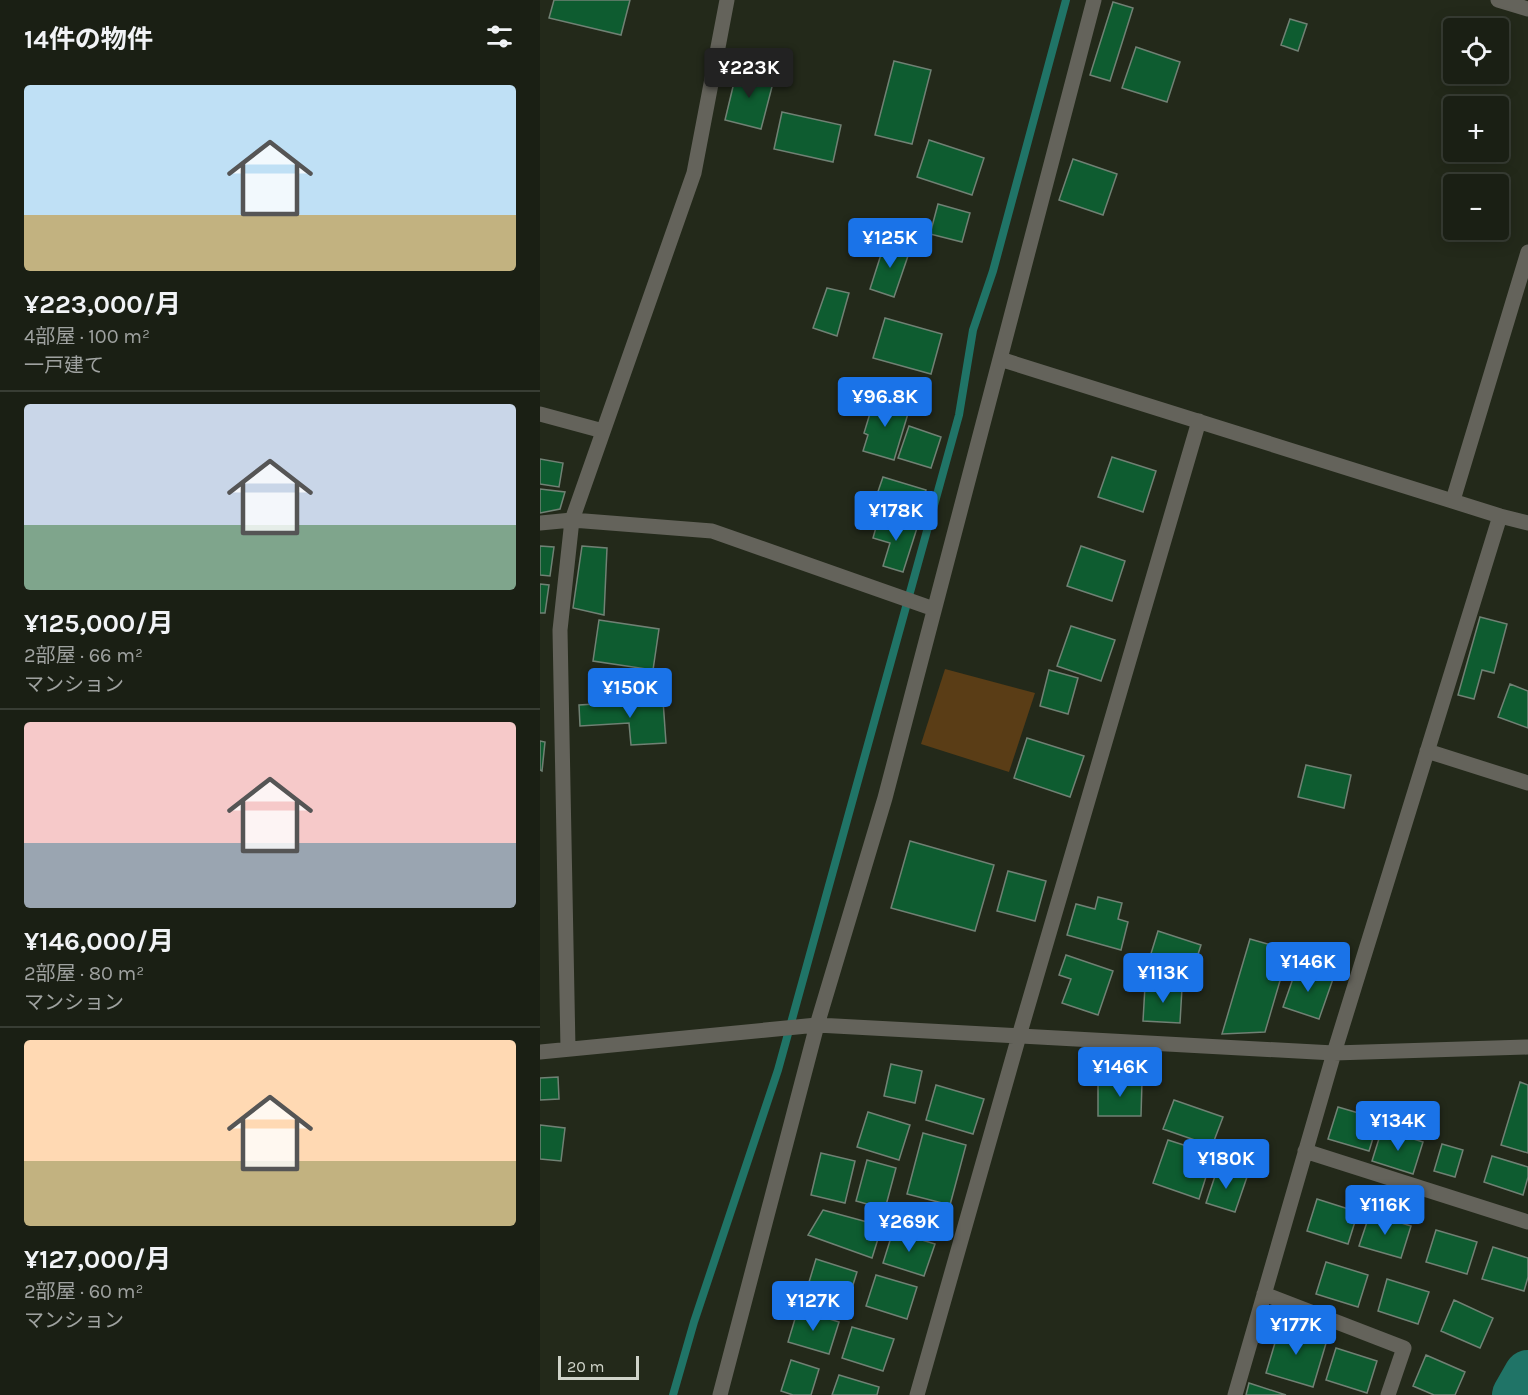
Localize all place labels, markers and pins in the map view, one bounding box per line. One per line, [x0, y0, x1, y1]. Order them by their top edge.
pin: ¥223K [707, 48, 791, 99]
pin: ¥125K [848, 218, 932, 269]
pin: ¥96.8K [836, 377, 934, 428]
pin: ¥178K [854, 491, 938, 542]
pin: ¥150K [588, 668, 672, 719]
pin: ¥146K [1266, 942, 1350, 993]
pin: ¥113K [1121, 953, 1205, 1004]
pin: ¥146K [1078, 1047, 1162, 1098]
pin: ¥134K [1356, 1101, 1440, 1152]
pin: ¥180K [1184, 1139, 1268, 1190]
pin: ¥116K [1343, 1185, 1427, 1236]
pin: ¥269K [867, 1202, 951, 1253]
pin: ¥127K [771, 1281, 855, 1332]
pin: ¥177K [1254, 1305, 1338, 1356]

